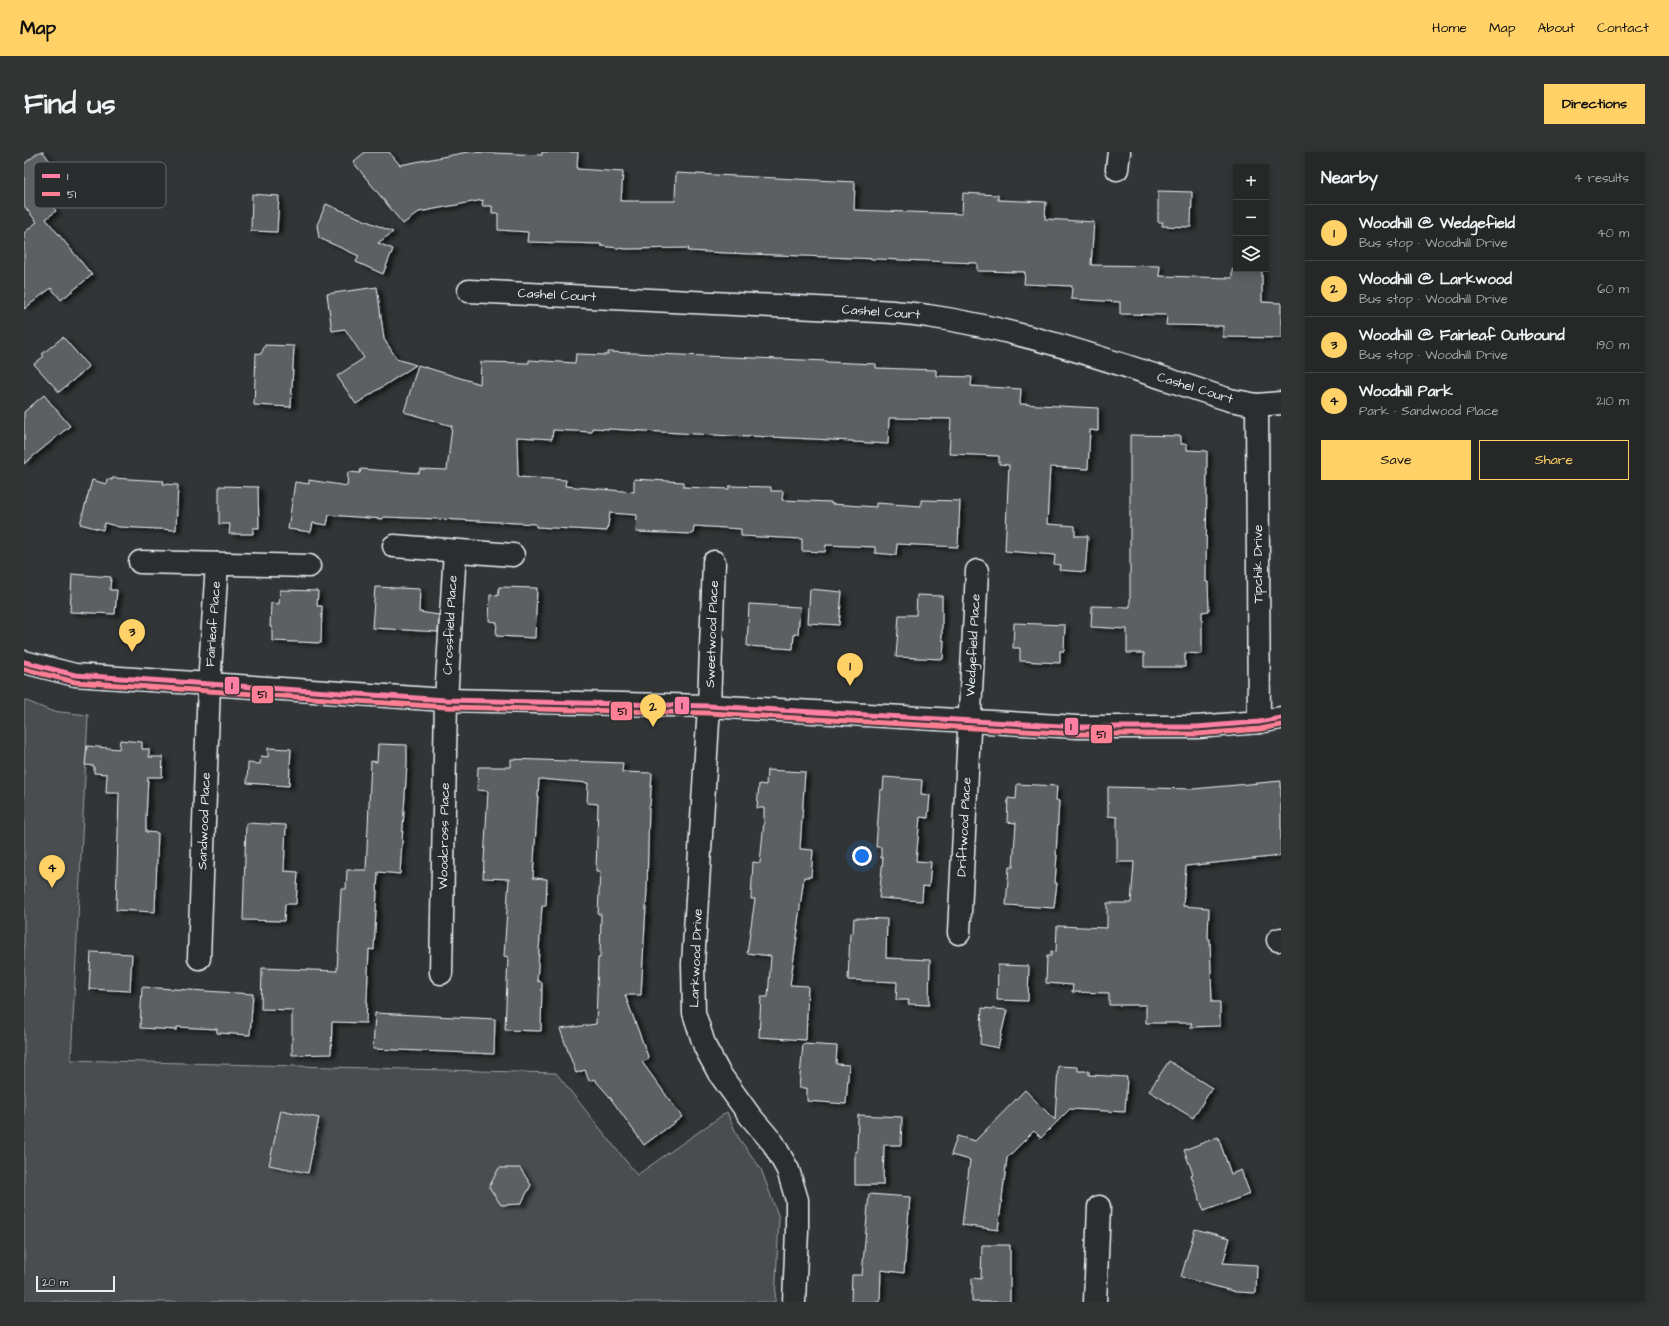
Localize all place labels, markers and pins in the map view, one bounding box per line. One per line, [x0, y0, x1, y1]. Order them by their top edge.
pin: 3 [119, 619, 145, 652]
pin: 1 [837, 653, 863, 686]
pin: 2 [640, 694, 666, 727]
pin: 4 [39, 855, 65, 888]

